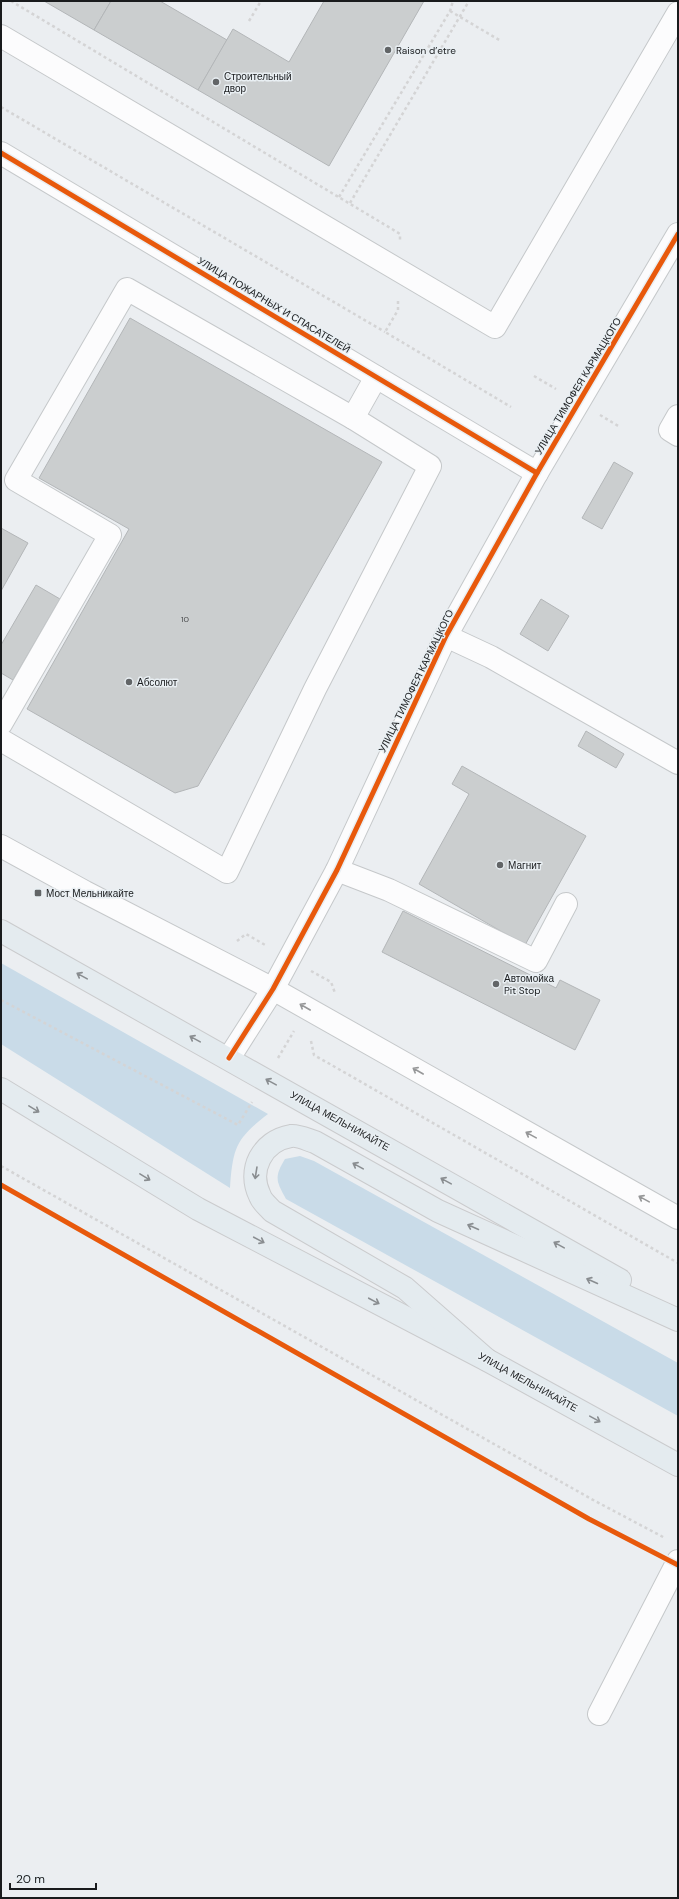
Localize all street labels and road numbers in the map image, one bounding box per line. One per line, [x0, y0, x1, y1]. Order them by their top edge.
street label: УЛИЦА ПОЖАРНЫХ И СПАСАТЕЛЕЙ [195, 254, 353, 356]
street label: УЛИЦА ТИМОФЕЯ КАРМАЦКОГО [532, 315, 624, 457]
street label: УЛИЦА ТИМОФЕЯ КАРМАЦКОГО [376, 607, 456, 755]
street label: УЛИЦА МЕЛЬНИКАЙТЕ [288, 1088, 392, 1154]
street label: УЛИЦА МЕЛЬНИКАЙТЕ [476, 1349, 580, 1415]

